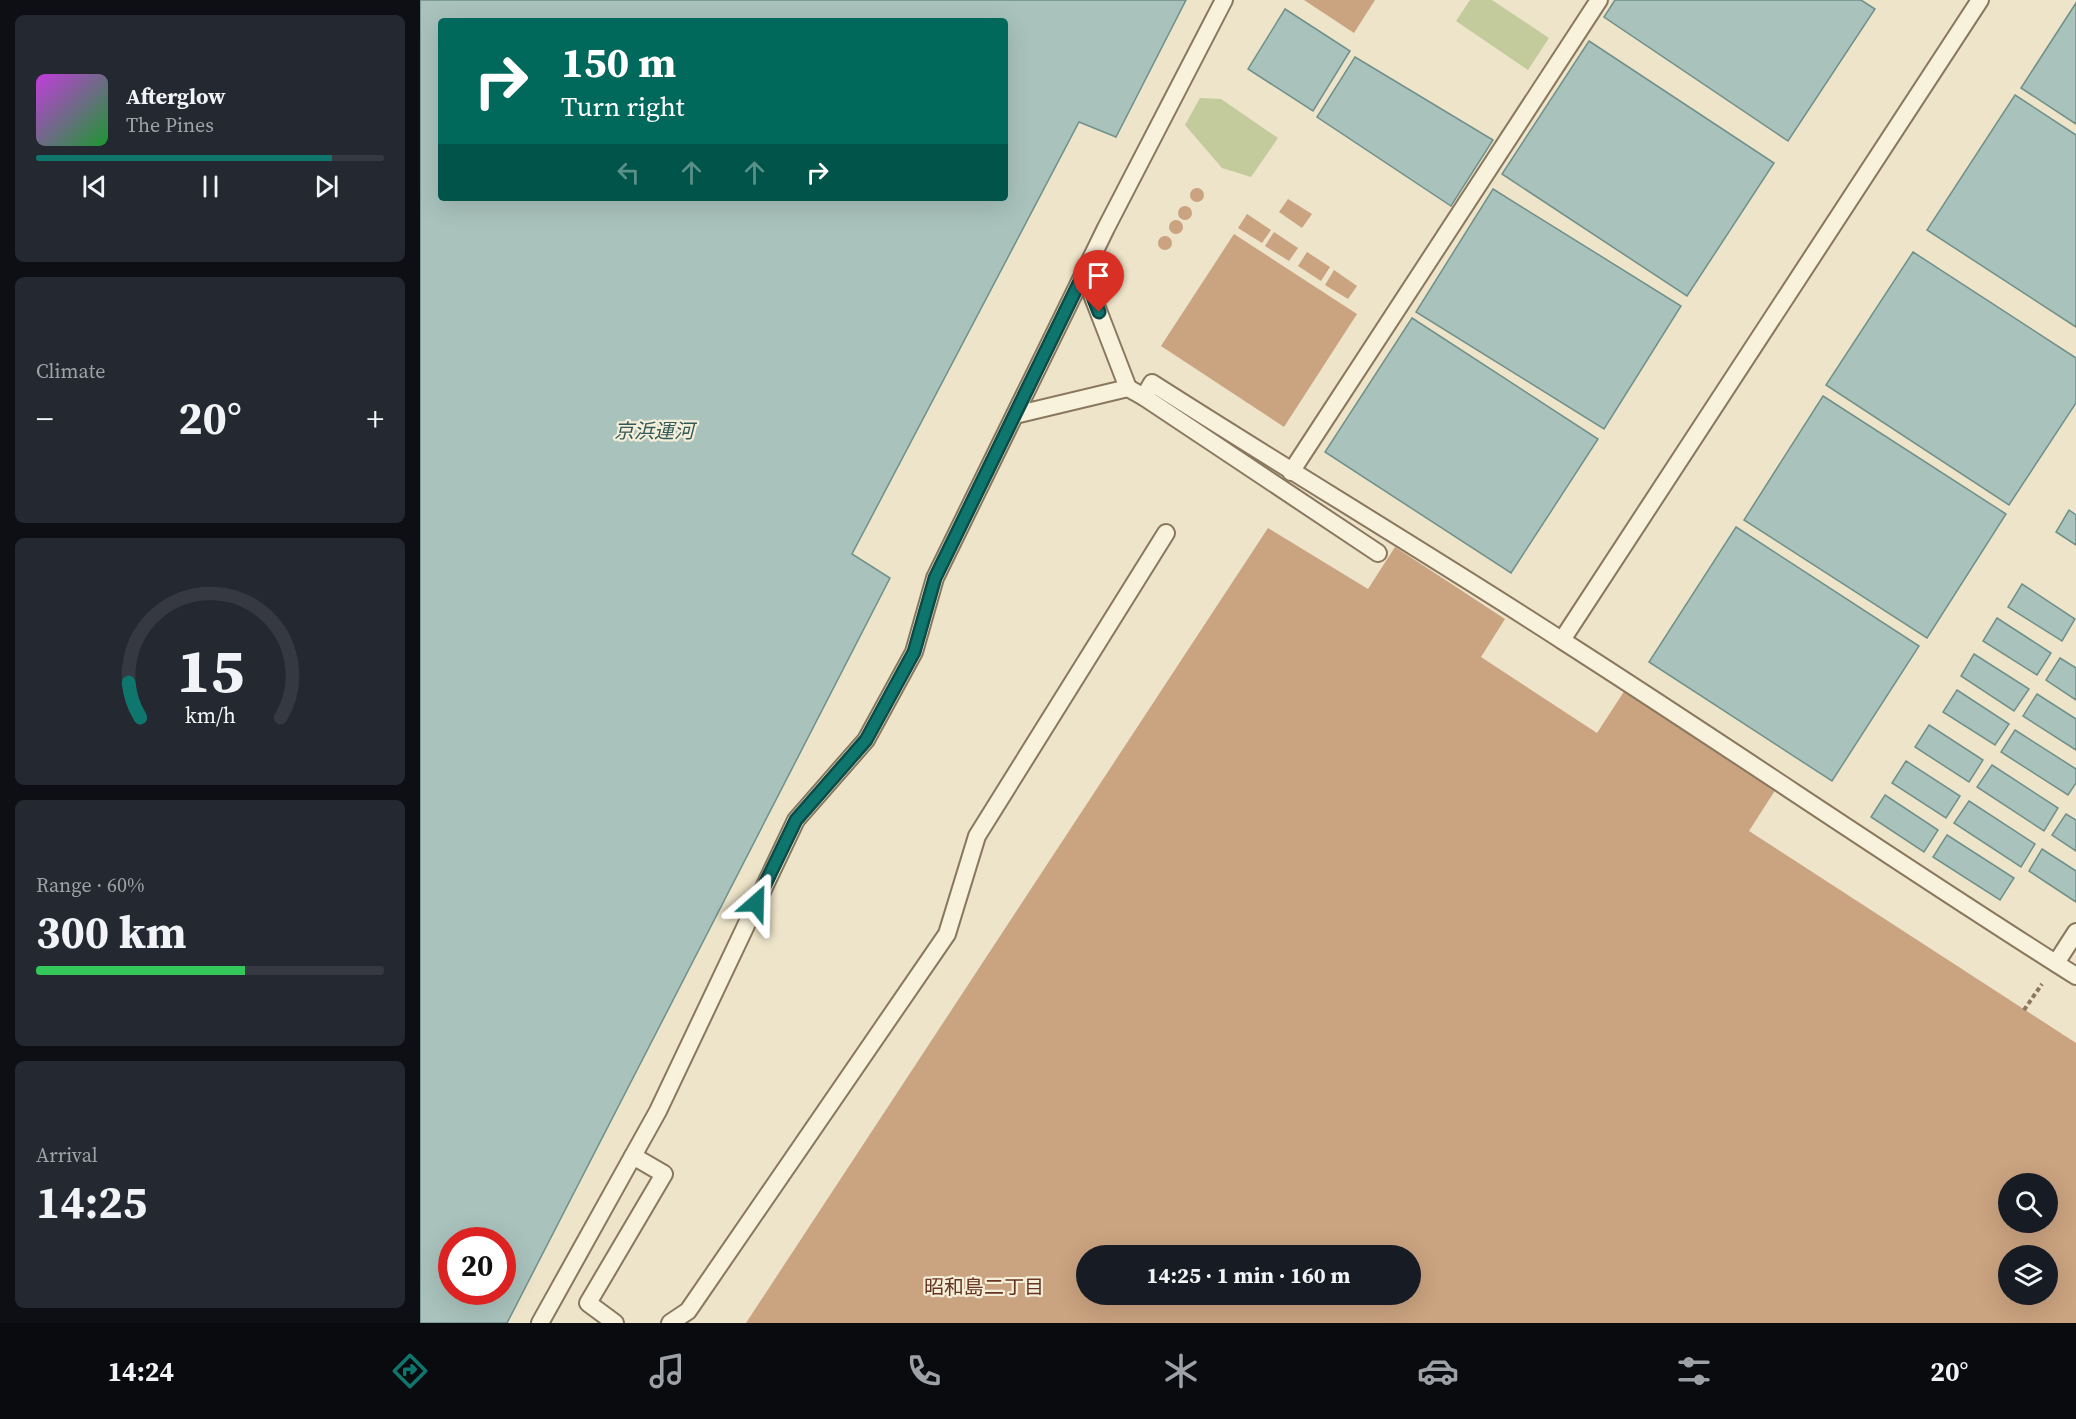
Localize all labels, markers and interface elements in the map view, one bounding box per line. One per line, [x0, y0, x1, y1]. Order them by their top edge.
text: 150 m [561, 33, 676, 91]
icon: right [462, 42, 540, 120]
text: Afterglow [126, 81, 226, 111]
text: Turn right [561, 88, 685, 125]
text: The Pines [126, 111, 214, 139]
icon: left [612, 156, 645, 189]
icon: ahead [675, 156, 708, 189]
icon: ahead [738, 156, 771, 189]
icon: right [801, 156, 834, 189]
icon: previous [78, 170, 111, 203]
icon: pause [194, 170, 227, 203]
icon: next [310, 170, 343, 203]
pin [1073, 250, 1124, 312]
icon: arrive [1082, 259, 1115, 292]
text: Climate [36, 357, 105, 385]
text: 20° [178, 387, 242, 449]
text: − [36, 396, 54, 441]
text: + [366, 396, 384, 441]
water label: 京浜運河 [614, 417, 698, 445]
text: 15 [176, 628, 244, 714]
text: km/h [184, 702, 236, 731]
text: Range · 60% [36, 871, 145, 899]
position arrow [724, 871, 788, 935]
text: 300 km [36, 901, 187, 963]
text: Arrival [36, 1141, 98, 1169]
text: 14:25 [36, 1171, 147, 1233]
map controls [1998, 1173, 2058, 1305]
button: search [1998, 1173, 2058, 1233]
speed limit sign: 20 [438, 1227, 516, 1305]
button: layers [1998, 1245, 2058, 1305]
text: 14:25 · 1 min · 160 m [1147, 1260, 1350, 1290]
district label: 昭和島二丁目 [924, 1273, 1044, 1301]
icon: directions [389, 1350, 431, 1392]
icon: music [646, 1350, 688, 1392]
icon: phone [903, 1350, 945, 1392]
icon: climate [1160, 1350, 1202, 1392]
icon: car [1417, 1350, 1459, 1392]
icon: filters [1673, 1350, 1715, 1392]
text: 14:24 [107, 1353, 174, 1390]
text: 20° [1930, 1353, 1968, 1390]

